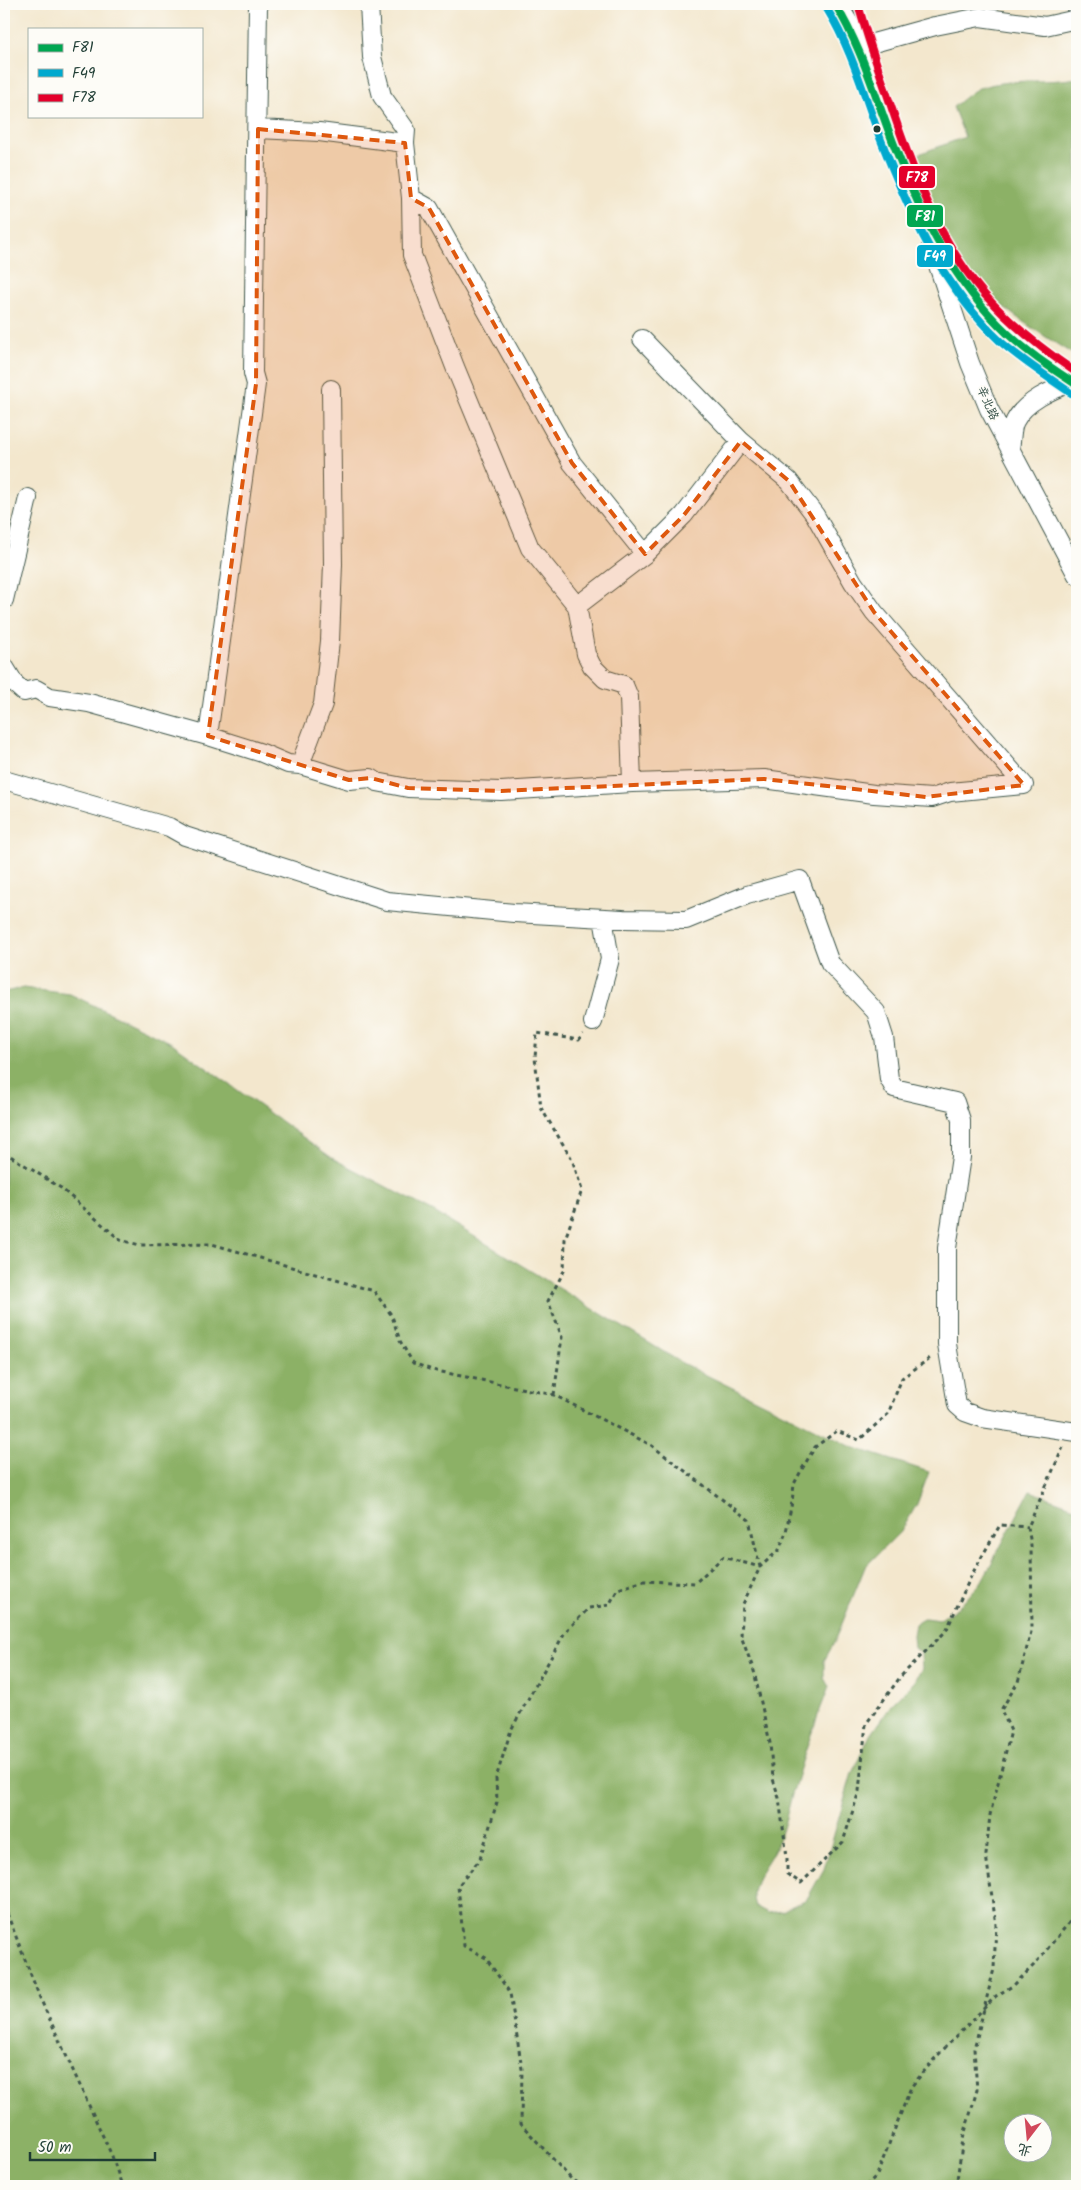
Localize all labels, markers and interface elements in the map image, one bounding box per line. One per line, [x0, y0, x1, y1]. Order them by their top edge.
legend [28, 28, 202, 118]
text: F81 [72, 36, 94, 60]
text: F49 [72, 62, 96, 86]
text: F78 [72, 86, 97, 110]
unlabelled marker [872, 124, 882, 134]
line badge: F78 [898, 165, 936, 189]
text: F78 [906, 167, 929, 189]
line badge: F81 [906, 204, 944, 228]
text: F81 [915, 206, 936, 228]
line badge: F49 [916, 244, 954, 268]
text: F49 [924, 246, 946, 268]
street label: 辛北路 [972, 383, 1004, 424]
north arrow [1004, 2112, 1054, 2162]
scale bar [30, 2130, 155, 2162]
text: 50 m [38, 2136, 72, 2160]
text: 北 [1015, 2137, 1034, 2162]

